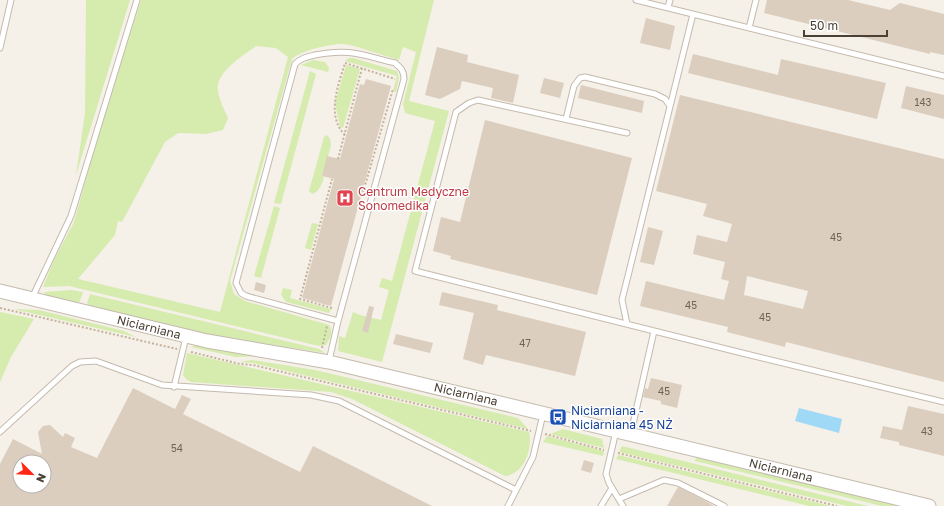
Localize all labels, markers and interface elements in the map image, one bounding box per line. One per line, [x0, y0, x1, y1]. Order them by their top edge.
scale bar [804, 12, 887, 38]
text: 50 m [810, 18, 838, 33]
house number: 143 [915, 96, 932, 108]
place label: Centrum Medyczne Sonomedika [358, 184, 469, 213]
hospital icon: Centrum Medyczne Sonomedika [335, 188, 355, 208]
house number: 45 [830, 231, 842, 243]
house number: 45 [685, 299, 697, 311]
house number: 45 [759, 311, 771, 323]
street label: Niciarniana [116, 312, 182, 342]
house number: 47 [519, 337, 531, 349]
street label: Niciarniana [433, 379, 499, 409]
house number: 45 [658, 385, 670, 397]
place label: Niciarniana - Niciarniana 45 NŻ [571, 403, 673, 432]
bus stop icon: Niciarniana - Niciarniana 45 NŻ [548, 407, 568, 427]
house number: 43 [921, 425, 933, 437]
house number: 54 [171, 442, 183, 454]
north arrow [12, 454, 52, 494]
street label: Niciarniana [748, 455, 814, 485]
text: N [34, 472, 49, 485]

